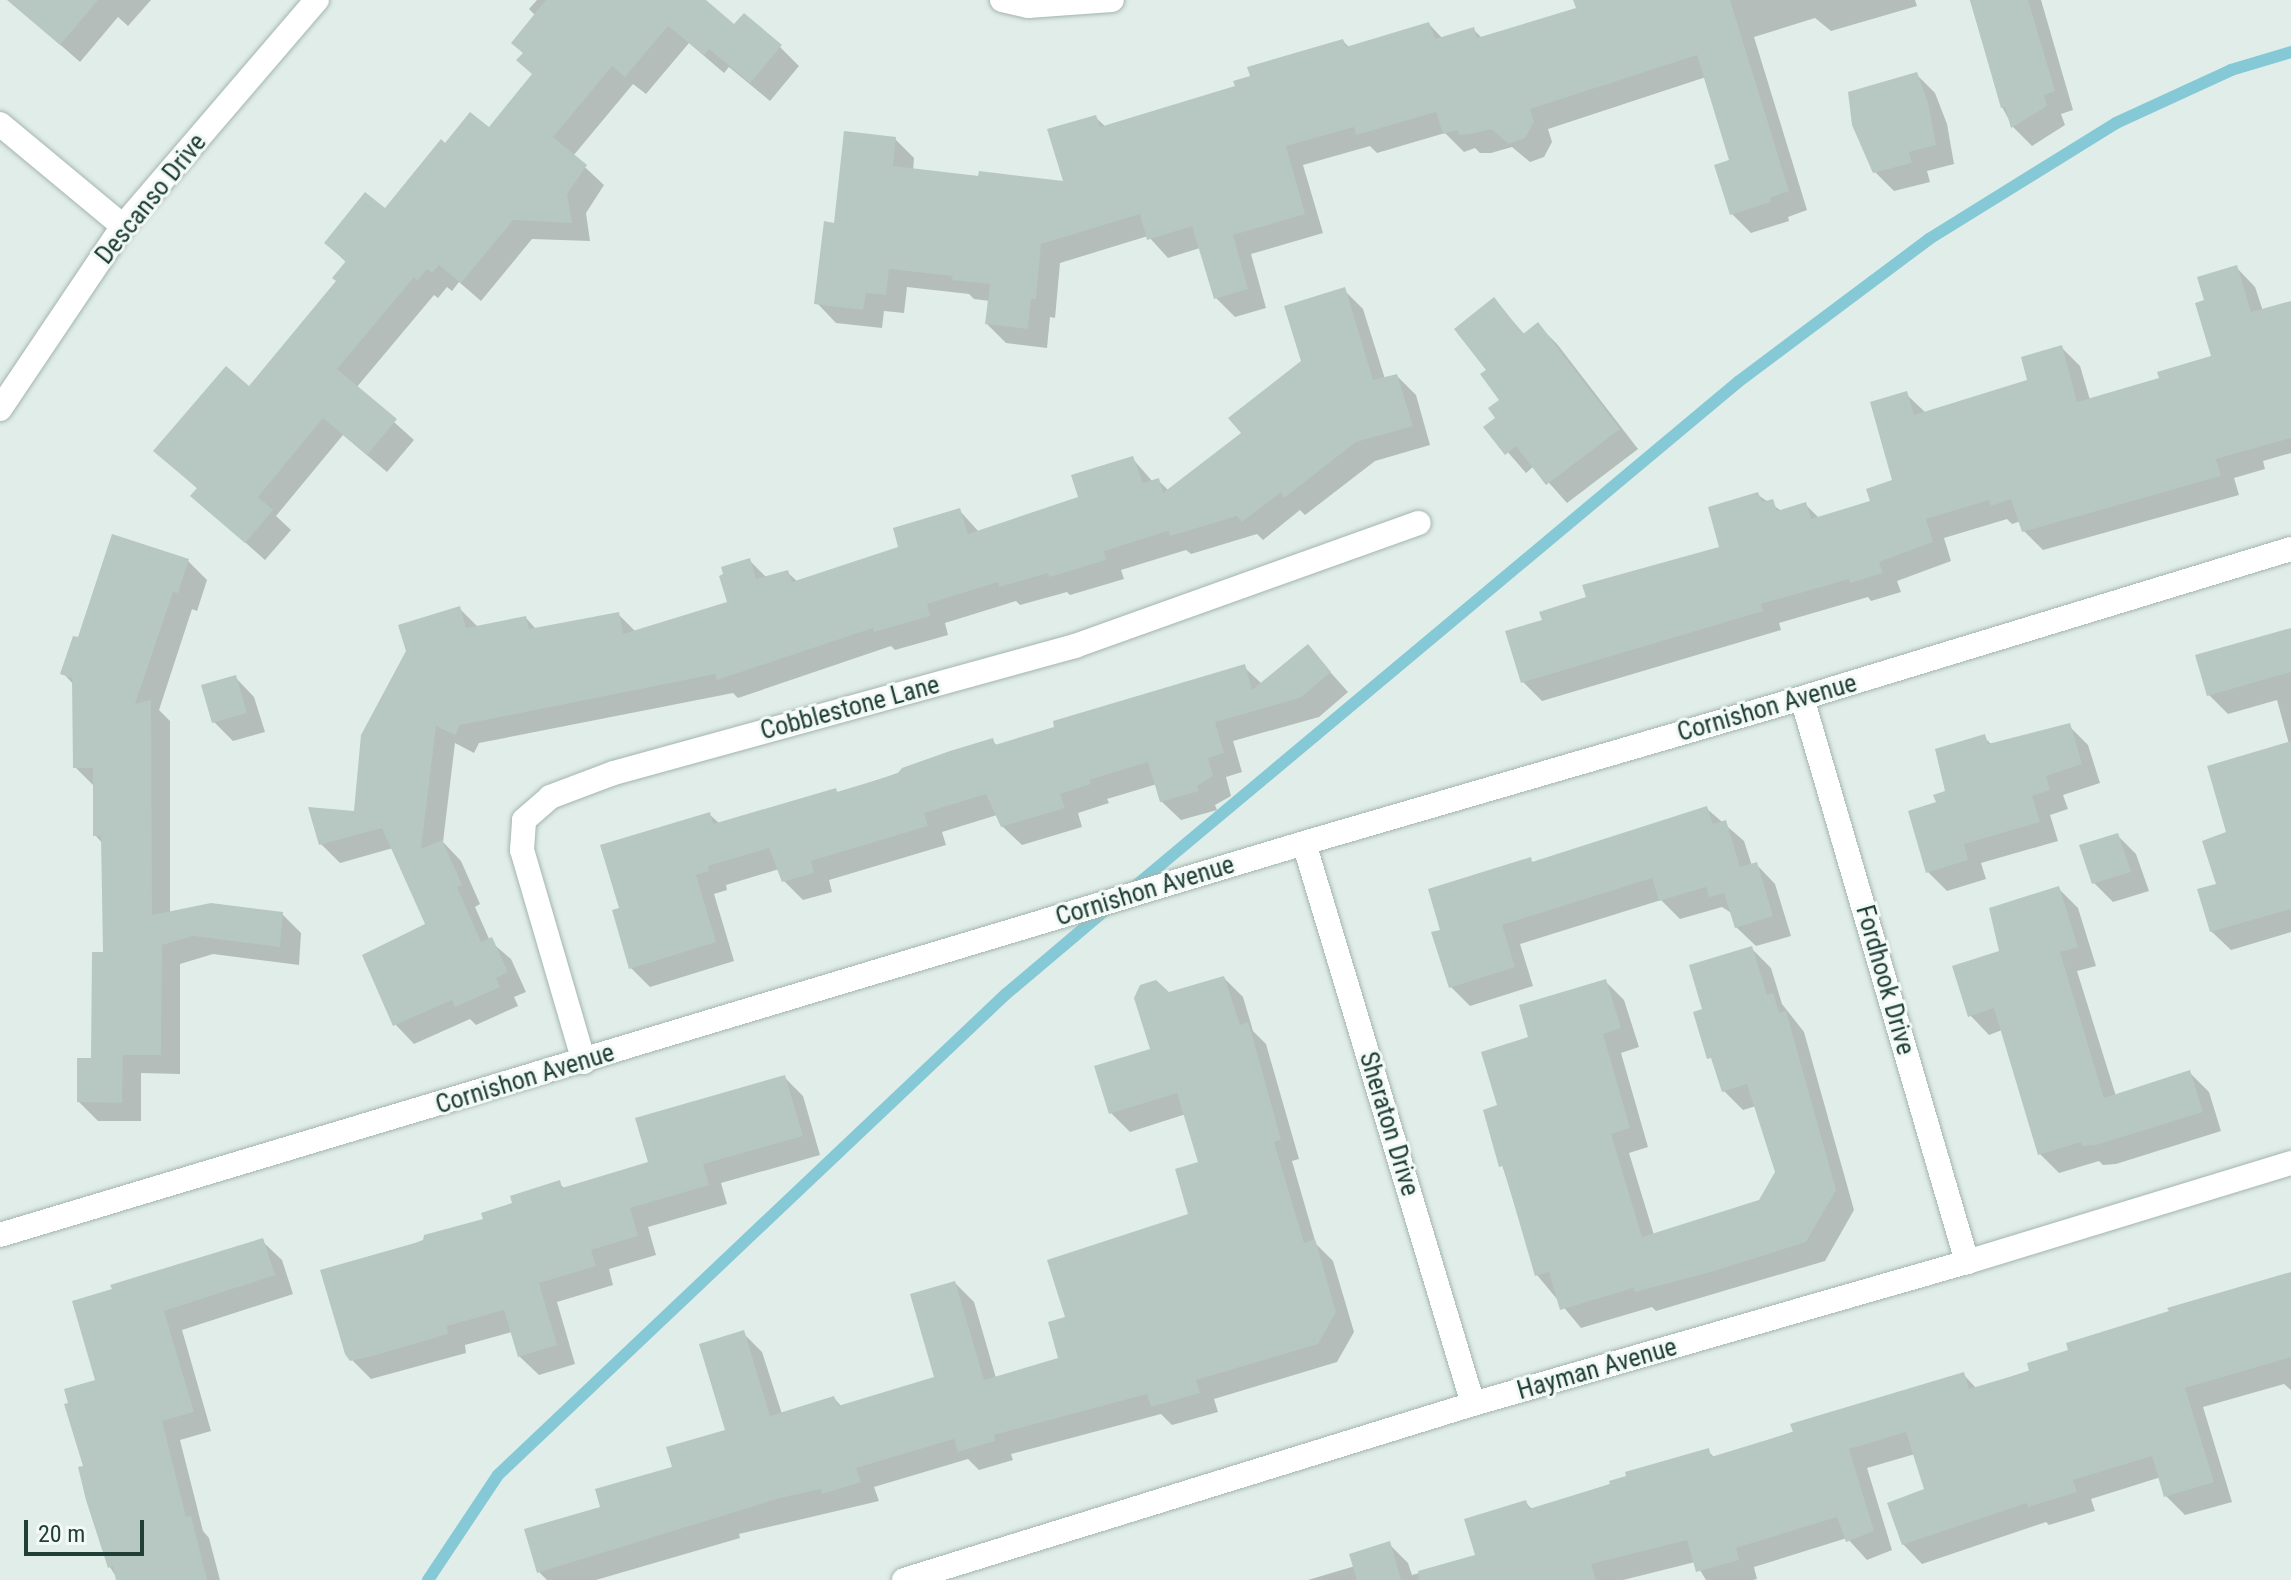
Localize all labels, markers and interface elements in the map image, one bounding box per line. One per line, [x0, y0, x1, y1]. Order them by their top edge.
street label: Descanso Drive [89, 128, 213, 270]
street label: Cornishon Avenue [1674, 667, 1860, 749]
street label: Cobblestone Lane [757, 669, 943, 747]
street label: Cornishon Avenue [1052, 849, 1238, 933]
street label: Fordhook Drive [1849, 902, 1921, 1058]
street label: Cornishon Avenue [432, 1037, 618, 1121]
street label: Sheraton Drive [1352, 1048, 1426, 1200]
street label: Hayman Avenue [1514, 1331, 1680, 1407]
scale bar [28, 1504, 148, 1554]
text: 20 m [38, 1520, 85, 1548]

